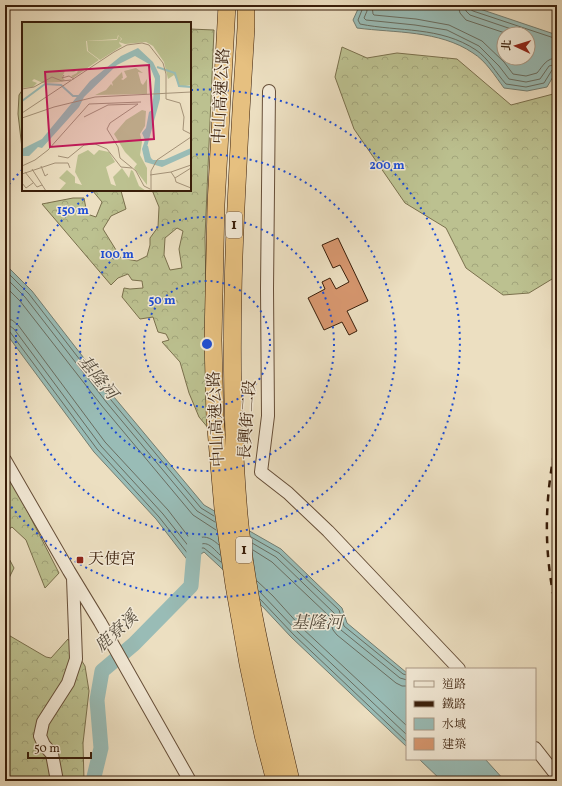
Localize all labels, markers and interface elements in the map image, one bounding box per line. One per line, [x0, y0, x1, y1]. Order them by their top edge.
inset map [22, 22, 191, 191]
north arrow [496, 26, 536, 66]
text: 北 [500, 39, 515, 51]
street label: 中山高速公路 [209, 47, 235, 145]
text: 200 m [369, 158, 405, 174]
text: 150 m [57, 203, 89, 219]
road number: 1 [226, 212, 242, 238]
text: 100 m [100, 247, 134, 263]
text: 50 m [148, 293, 176, 309]
centre of rings [200, 337, 214, 351]
water label: 基隆河 [72, 351, 124, 407]
street label: 中山高速公路 [204, 370, 230, 468]
street label: 長興街二段 [234, 379, 262, 461]
road number: 1 [236, 537, 252, 563]
place label: 天使宮 [88, 549, 136, 571]
marker: 天使宮 [75, 555, 85, 565]
water label: 鹿寮溪 [90, 605, 145, 658]
water label: 基隆河 [292, 612, 345, 635]
legend [406, 668, 536, 760]
text: 道路 [442, 677, 466, 693]
text: 鐵路 [442, 697, 466, 713]
text: 水域 [442, 717, 466, 733]
scale bar [28, 734, 91, 760]
text: 建築 [442, 737, 466, 753]
text: 50 m [34, 741, 60, 757]

